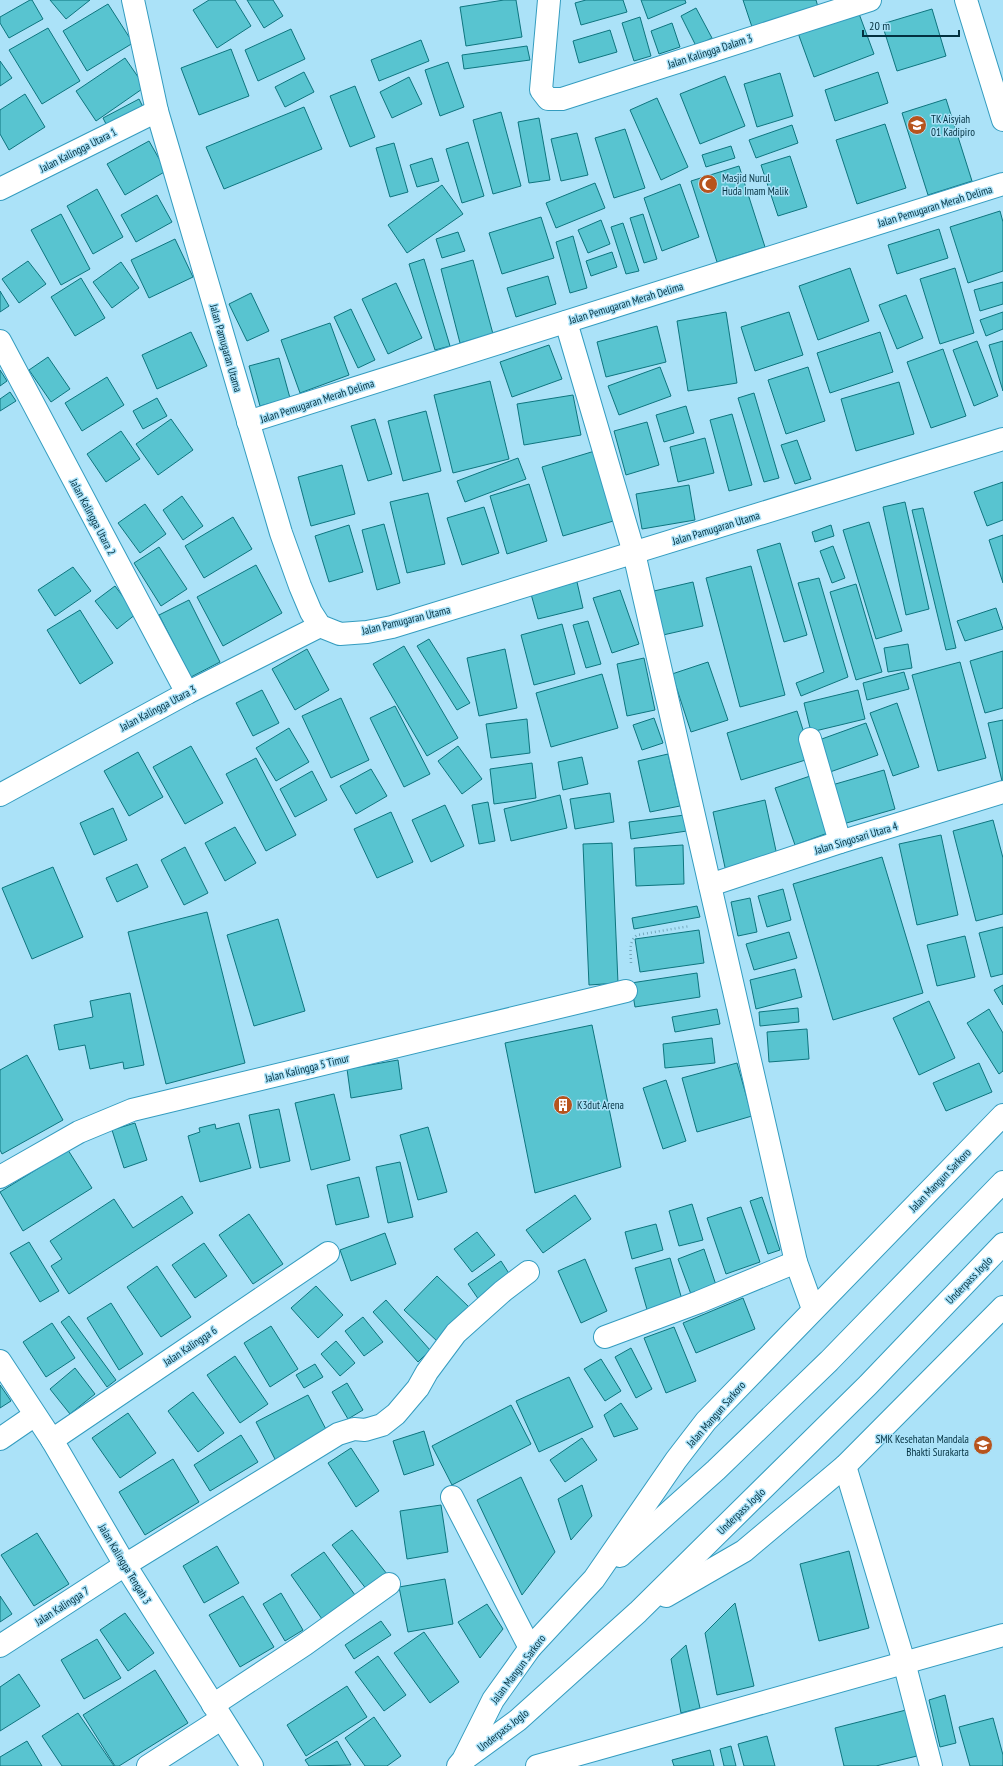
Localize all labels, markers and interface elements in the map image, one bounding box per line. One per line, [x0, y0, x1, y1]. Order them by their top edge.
scale bar [863, 12, 959, 38]
text: 20 m [869, 18, 890, 33]
street label: Jalan Kalingga Dalam 3 [665, 31, 754, 72]
place label: TK Aisyiah 01 Kadipiro [931, 112, 975, 139]
school or university icon: TK Aisyiah 01 Kadipiro [906, 114, 928, 136]
street label: Jalan Kalingga Utara 1 [36, 125, 119, 176]
place label: Masjid Nurul Huda Imam Malik [722, 171, 789, 198]
mosque icon: Masjid Nurul Huda Imam Malik [697, 173, 719, 195]
street label: Jalan Pemugaran Merah Delima [875, 182, 994, 230]
street label: Jalan Pemugaran Merah Delima [566, 279, 685, 327]
street label: Jalan Pamugaran Utama [207, 302, 245, 393]
street label: Jalan Pemugaran Merah Delima [257, 376, 376, 426]
street label: Jalan Kalingga Utara 2 [66, 475, 119, 558]
street label: Jalan Pamugaran Utama [670, 508, 761, 548]
street label: Jalan Pamugaran Utama [359, 602, 452, 638]
street label: Jalan Kalingga Utara 3 [116, 682, 199, 735]
street label: Jalan Singosari Utara 4 [812, 819, 899, 858]
street label: Jalan Kalingga 5 Timur [263, 1051, 350, 1085]
building icon: K3dut Arena [552, 1094, 574, 1116]
place label: K3dut Arena [577, 1098, 624, 1112]
street label: Jalan Mangun Sarkoro [905, 1145, 974, 1215]
street label: Underpass Joglo [943, 1253, 995, 1307]
street label: Jalan Kalingga 6 [160, 1323, 220, 1370]
street label: Jalan Mangun Sarkoro [683, 1378, 749, 1451]
place label: SMK Kesehatan Mandala Bhakti Surakarta [876, 1432, 969, 1459]
school or university icon: SMK Kesehatan Mandala Bhakti Surakarta [972, 1434, 994, 1456]
street label: Underpass Joglo [714, 1485, 768, 1537]
street label: Jalan Kalingga Tengah 3 [95, 1521, 154, 1607]
street label: Jalan Kalingga 7 [31, 1583, 92, 1629]
street label: Jalan Mangun Sarkoro [487, 1631, 549, 1707]
street label: Underpass Joglo [475, 1705, 532, 1754]

